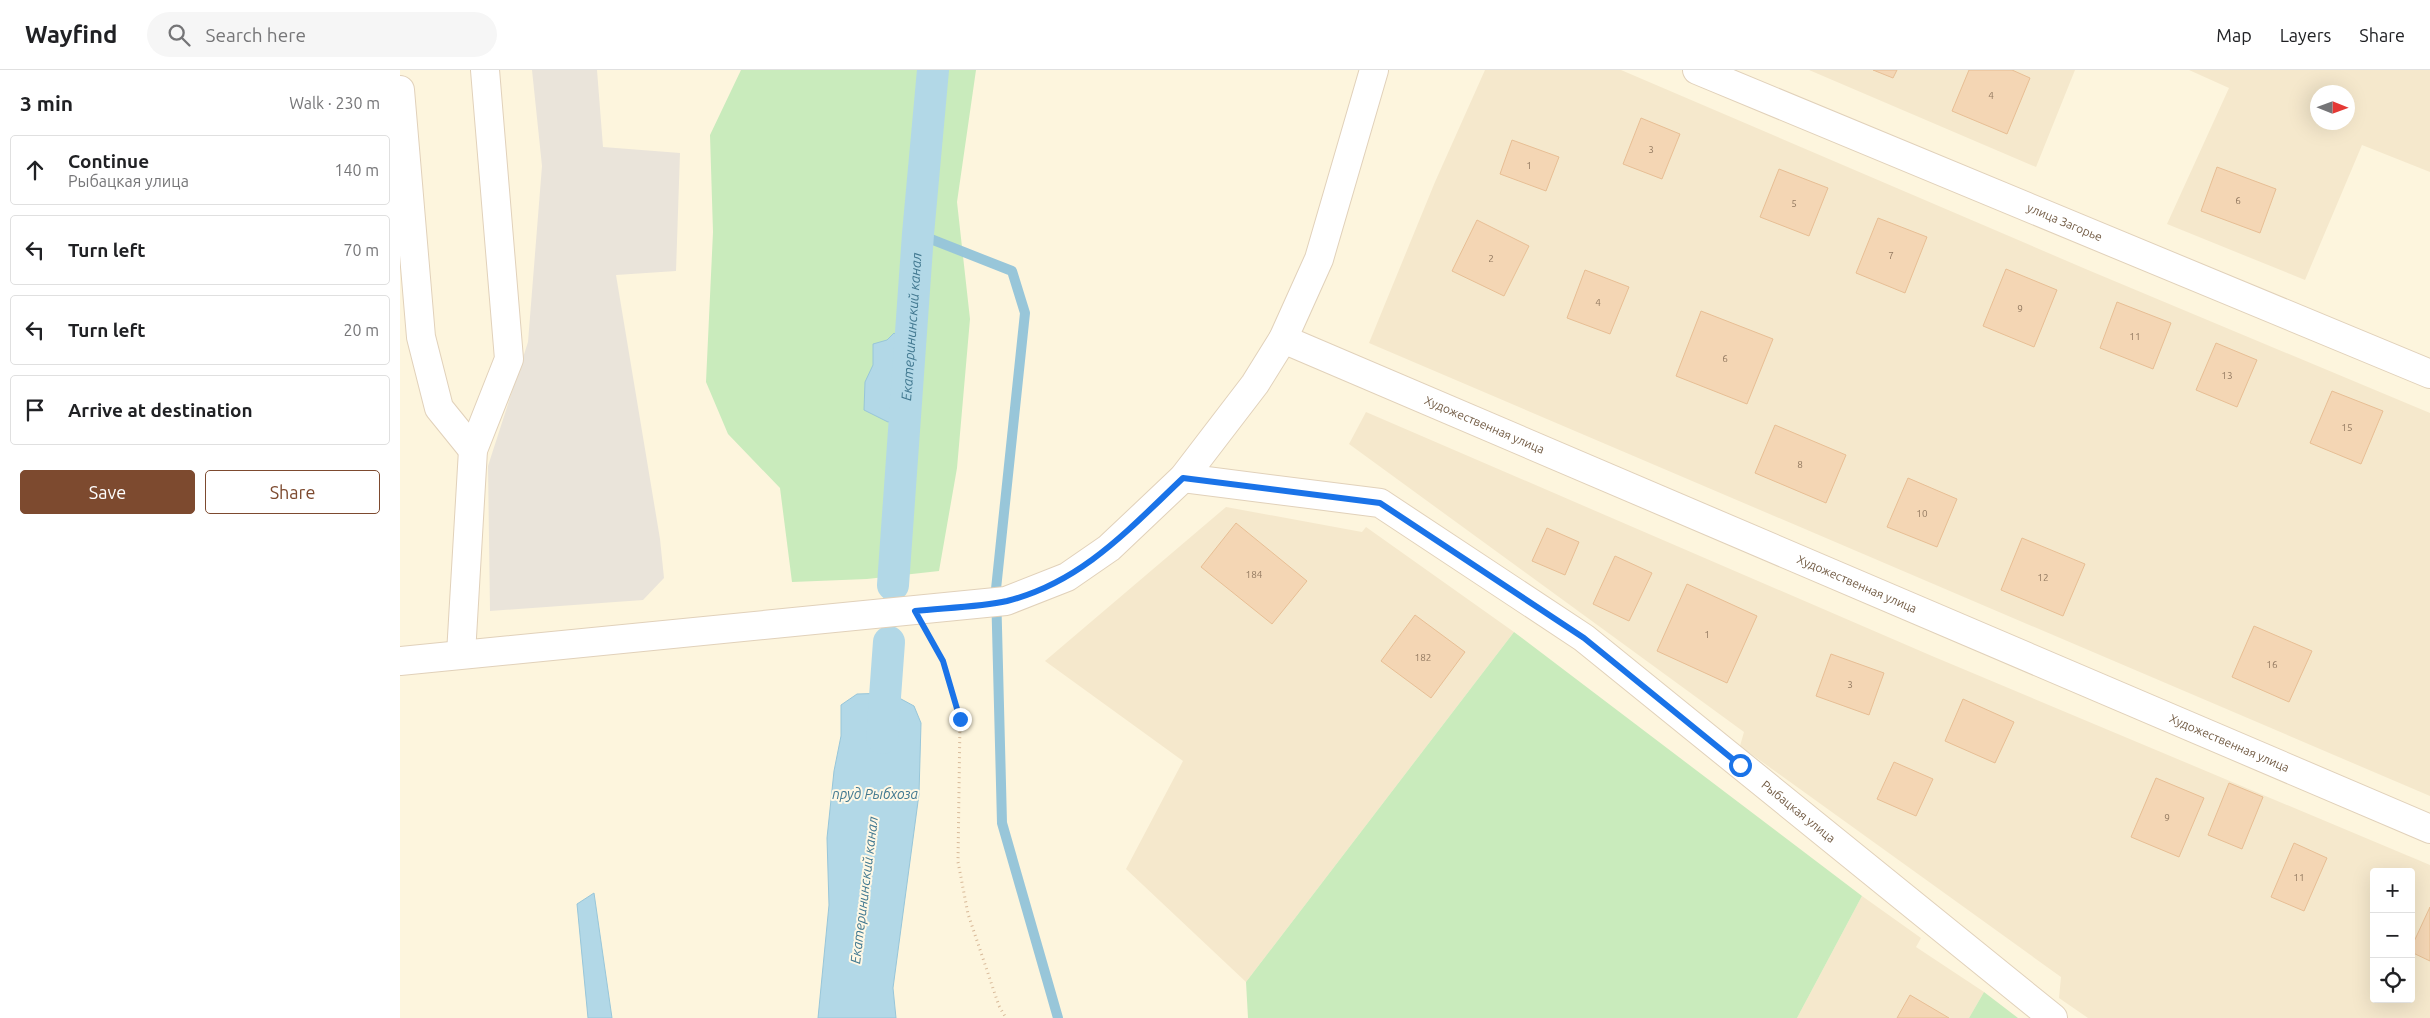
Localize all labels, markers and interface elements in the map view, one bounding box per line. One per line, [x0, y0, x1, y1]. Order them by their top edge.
search box [147, 12, 497, 57]
text: Wayfind [25, 21, 117, 48]
icon: search [165, 21, 193, 49]
text: Search here [205, 24, 306, 46]
text: Map [2216, 25, 2252, 45]
text: Layers [2280, 25, 2331, 45]
text: Share [2359, 25, 2405, 45]
north arrow [2310, 85, 2355, 130]
house number: 4 [1988, 90, 1994, 101]
text: 3 min [20, 91, 73, 115]
text: Walk · 230 m [289, 94, 380, 112]
house number: 3 [1648, 144, 1654, 155]
text: Continue [68, 150, 149, 172]
icon: ahead [21, 156, 49, 184]
house number: 1 [1526, 160, 1532, 171]
text: 140 m [334, 161, 379, 179]
text: Рыбацкая улица [68, 172, 189, 190]
house number: 6 [2235, 195, 2241, 206]
house number: 5 [1791, 198, 1797, 209]
street label: улица Загорье [2025, 201, 2104, 243]
icon: left [21, 236, 49, 264]
text: Turn left [68, 239, 146, 261]
text: 70 m [343, 241, 379, 259]
house number: 7 [1888, 250, 1894, 261]
water label: Екатерининский канал [898, 252, 925, 401]
house number: 2 [1488, 253, 1494, 264]
house number: 4 [1595, 297, 1601, 308]
house number: 9 [2017, 303, 2023, 314]
icon: left [21, 316, 49, 344]
text: Turn left [68, 319, 146, 341]
text: 20 m [343, 321, 379, 339]
house number: 11 [2129, 331, 2141, 342]
house number: 6 [1722, 353, 1728, 364]
house number: 13 [2221, 370, 2233, 381]
street label: Художественная улица [1423, 393, 1546, 456]
icon: arrive [21, 396, 49, 424]
text: Arrive at destination [68, 399, 253, 421]
house number: 15 [2341, 422, 2353, 433]
house number: 8 [1797, 459, 1803, 470]
button: Save [20, 470, 195, 514]
button: Share [205, 470, 380, 514]
house number: 10 [1916, 508, 1928, 519]
street label: Художественная улица [1795, 552, 1919, 615]
house number: 184 [1246, 569, 1263, 580]
house number: 12 [2037, 572, 2049, 583]
house number: 1 [1704, 629, 1710, 640]
house number: 182 [1415, 652, 1431, 663]
house number: 16 [2266, 659, 2278, 670]
house number: 3 [1847, 679, 1853, 690]
route end [949, 708, 972, 731]
street label: Художественная улица [2168, 711, 2291, 774]
route start [1729, 754, 1752, 777]
street label: Рыбацкая улица [1759, 778, 1838, 845]
water label: пруд Рыбхоза [832, 786, 919, 802]
house number: 9 [2164, 812, 2170, 823]
water label: Екатерининский канал [847, 815, 881, 965]
map controls [2370, 868, 2415, 1003]
button: + [2370, 868, 2415, 913]
house number: 11 [2293, 872, 2305, 883]
button: − [2370, 913, 2415, 958]
button: locate [2370, 958, 2415, 1003]

